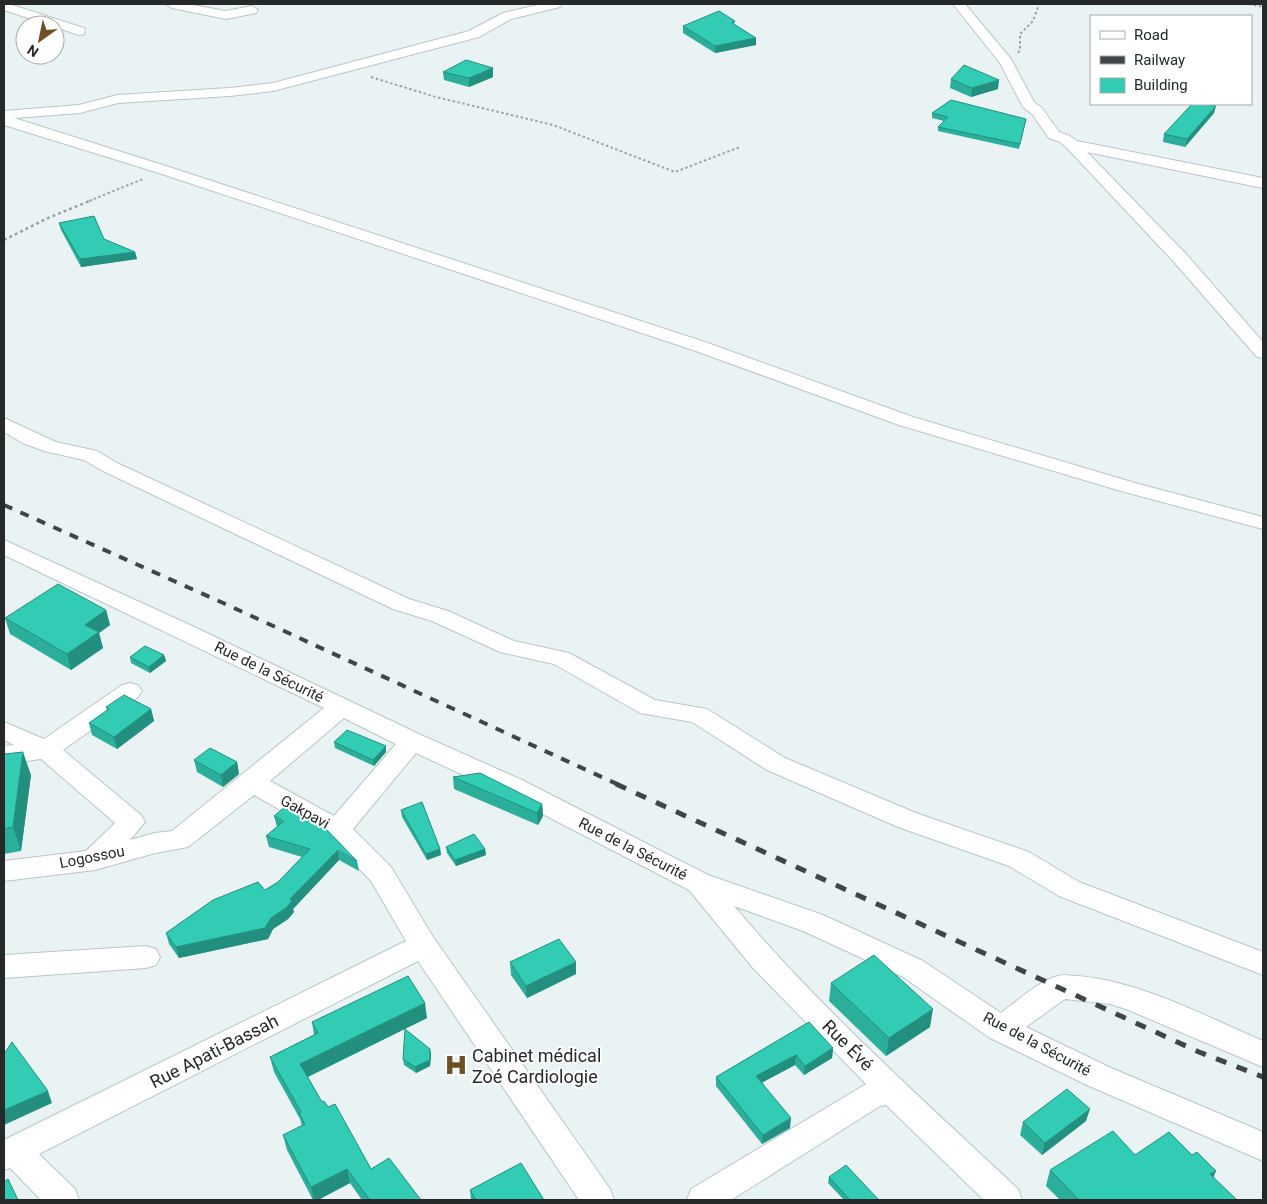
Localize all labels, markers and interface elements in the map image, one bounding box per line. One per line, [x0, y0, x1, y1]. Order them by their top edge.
north arrow [15, 15, 65, 65]
legend [1090, 15, 1252, 105]
text: Road [1134, 26, 1168, 44]
text: N [24, 41, 41, 60]
text: Railway [1134, 51, 1185, 69]
text: Building [1134, 76, 1188, 94]
street label: Rue de la Sécurité [211, 638, 327, 706]
street label: Gakpavi [277, 791, 333, 833]
street label: Rue de la Sécurité [576, 814, 690, 884]
street label: Logossou [58, 842, 126, 872]
street label: Rue de la Sécurité [980, 1008, 1094, 1080]
street label: Rue Apati-Bassah [146, 1010, 282, 1092]
street label: Rue Évé [818, 1015, 878, 1075]
place label: Cabinet médical Zoé Cardiologie [472, 1045, 601, 1087]
hospital icon: Cabinet médical Zoé Cardiologie [443, 1052, 469, 1078]

